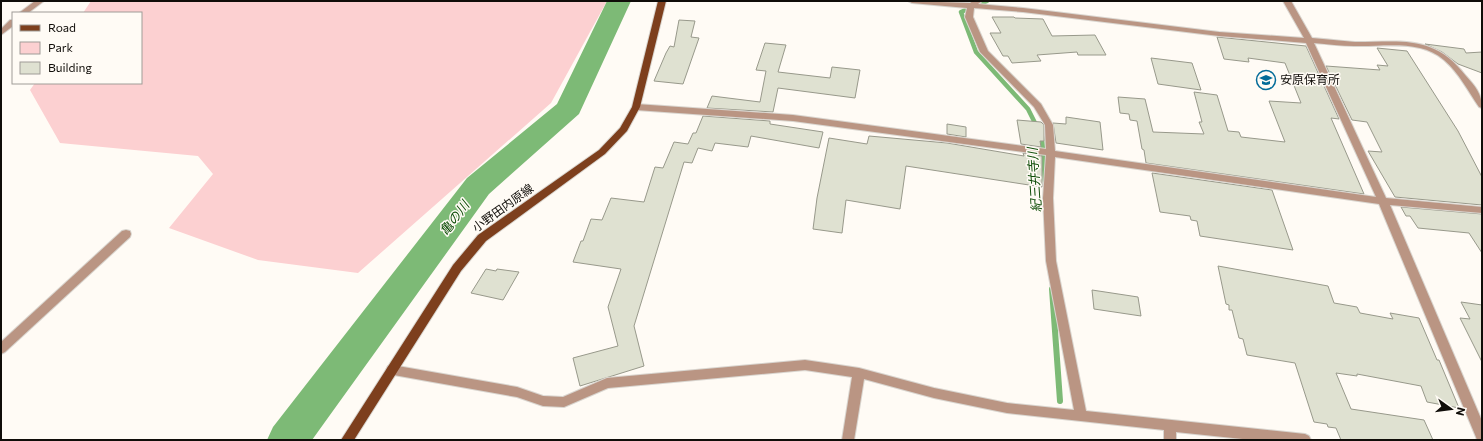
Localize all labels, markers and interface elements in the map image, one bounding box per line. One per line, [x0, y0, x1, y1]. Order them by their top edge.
legend [12, 12, 142, 84]
text: Road [48, 20, 76, 34]
text: Park [48, 40, 74, 54]
text: Building [48, 60, 92, 74]
school or university icon: 安原保育所 [1255, 69, 1277, 91]
place label: 安原保育所 [1280, 72, 1340, 86]
water label: 紀三井寺川 [1024, 145, 1044, 213]
street label: 小野田内原線 [469, 180, 536, 234]
water label: 亀の川 [436, 196, 473, 238]
north arrow [1431, 389, 1471, 429]
text: N [1454, 406, 1468, 417]

